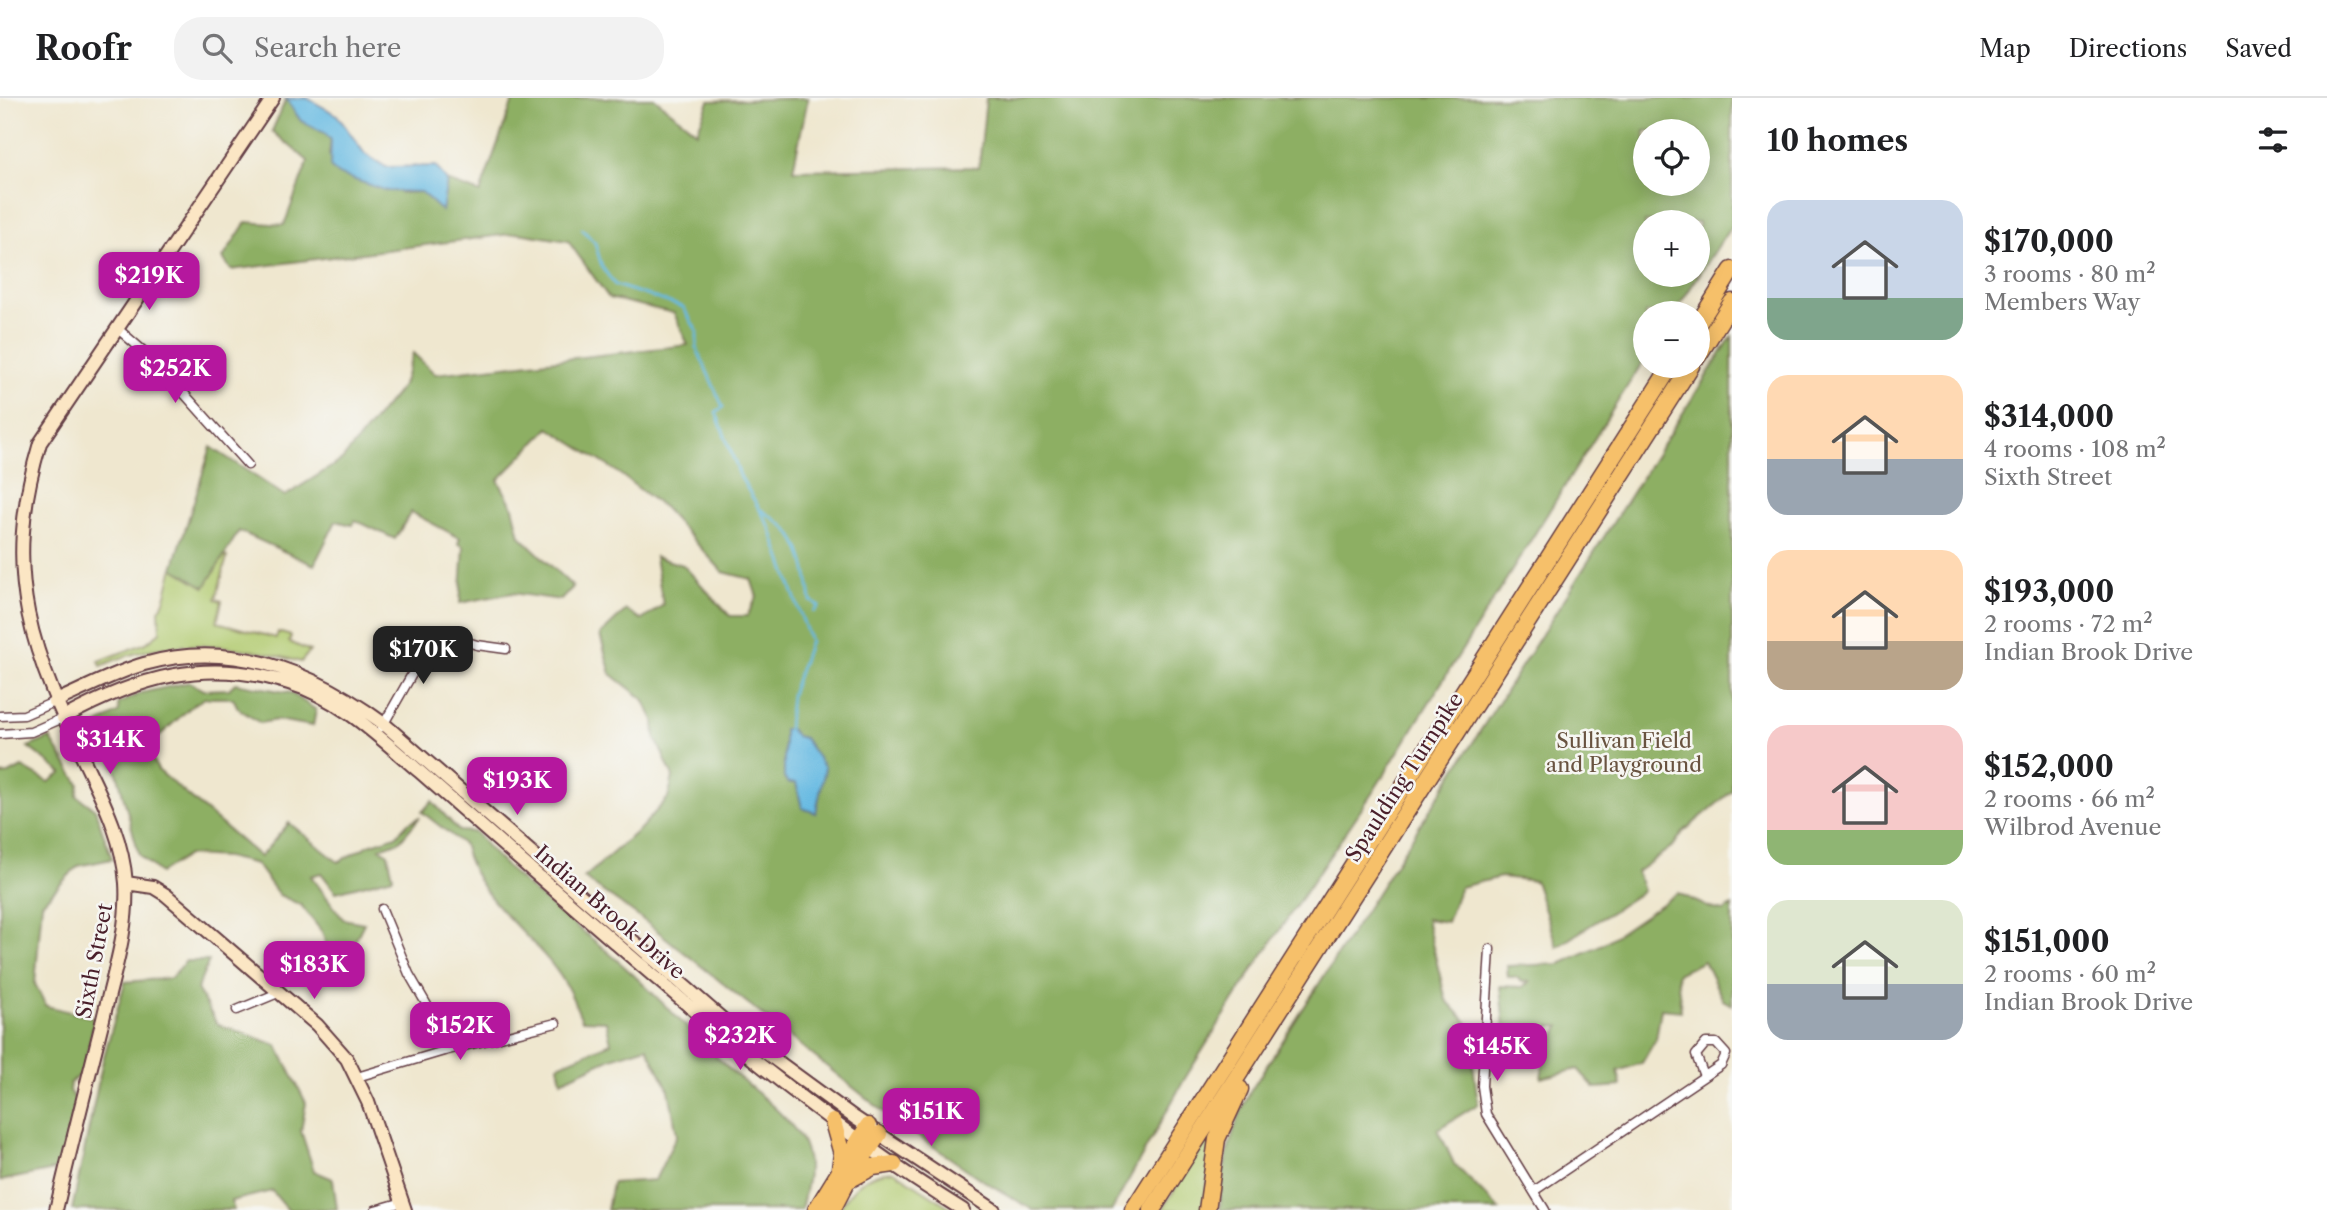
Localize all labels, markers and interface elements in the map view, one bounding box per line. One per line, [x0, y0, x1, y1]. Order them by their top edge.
search box [174, 17, 664, 80]
text: Roofr [35, 28, 132, 69]
icon: search [198, 29, 236, 67]
text: Search here [254, 32, 401, 64]
text: Map [1979, 34, 2031, 63]
text: Directions [2069, 34, 2187, 63]
text: Saved [2225, 34, 2292, 63]
map controls [1633, 119, 1710, 378]
button: locate [1633, 119, 1710, 196]
icon: filters [2254, 121, 2292, 159]
text: 10 homes [1767, 122, 1908, 159]
button: + [1633, 210, 1710, 287]
text: $170,000 [1984, 223, 2114, 260]
icon: home [1823, 228, 1907, 312]
pin: $219K [100, 252, 198, 312]
text: 3 rooms · 80 m² [1984, 260, 2156, 288]
text: $219K [115, 261, 183, 289]
text: Members Way [1984, 288, 2140, 316]
button: − [1633, 301, 1710, 378]
pin: $252K [126, 345, 224, 405]
text: $252K [139, 354, 211, 382]
text: $314,000 [1984, 398, 2114, 435]
icon: home [1823, 403, 1907, 487]
text: 4 rooms · 108 m² [1984, 435, 2166, 463]
text: Sixth Street [1984, 463, 2112, 491]
text: $193,000 [1984, 573, 2114, 610]
icon: home [1823, 578, 1907, 662]
text: 2 rooms · 72 m² [1984, 610, 2153, 638]
pin: $170K [374, 626, 472, 686]
text: $170K [389, 635, 457, 663]
text: Indian Brook Drive [1984, 638, 2193, 666]
street label: Spaulding Turnpike [1340, 688, 1468, 866]
pin: $314K [61, 716, 159, 776]
text: $314K [76, 725, 144, 753]
park label: Sullivan Field and Playground [1546, 728, 1702, 777]
text: $152,000 [1984, 748, 2114, 785]
icon: home [1823, 753, 1907, 837]
pin: $193K [468, 758, 566, 817]
text: $193K [483, 766, 551, 794]
text: 2 rooms · 66 m² [1984, 785, 2155, 813]
text: Wilbrod Avenue [1984, 813, 2161, 841]
street label: Indian Brook Drive [530, 840, 690, 984]
street label: Sixth Street [71, 901, 118, 1021]
text: $151,000 [1984, 923, 2110, 960]
icon: home [1823, 928, 1907, 1012]
pin: $183K [265, 942, 363, 1001]
text: $183K [280, 950, 348, 978]
text: 2 rooms · 60 m² [1984, 960, 2156, 988]
text: Indian Brook Drive [1984, 988, 2193, 1016]
pin: $152K [411, 1002, 509, 1062]
text: $152K [426, 1011, 494, 1039]
pin: $232K [691, 1012, 789, 1072]
text: $232K [704, 1021, 776, 1049]
pin: $145K [1448, 1024, 1546, 1083]
text: $145K [1463, 1032, 1531, 1060]
pin: $151K [882, 1088, 980, 1148]
text: $151K [899, 1097, 963, 1125]

